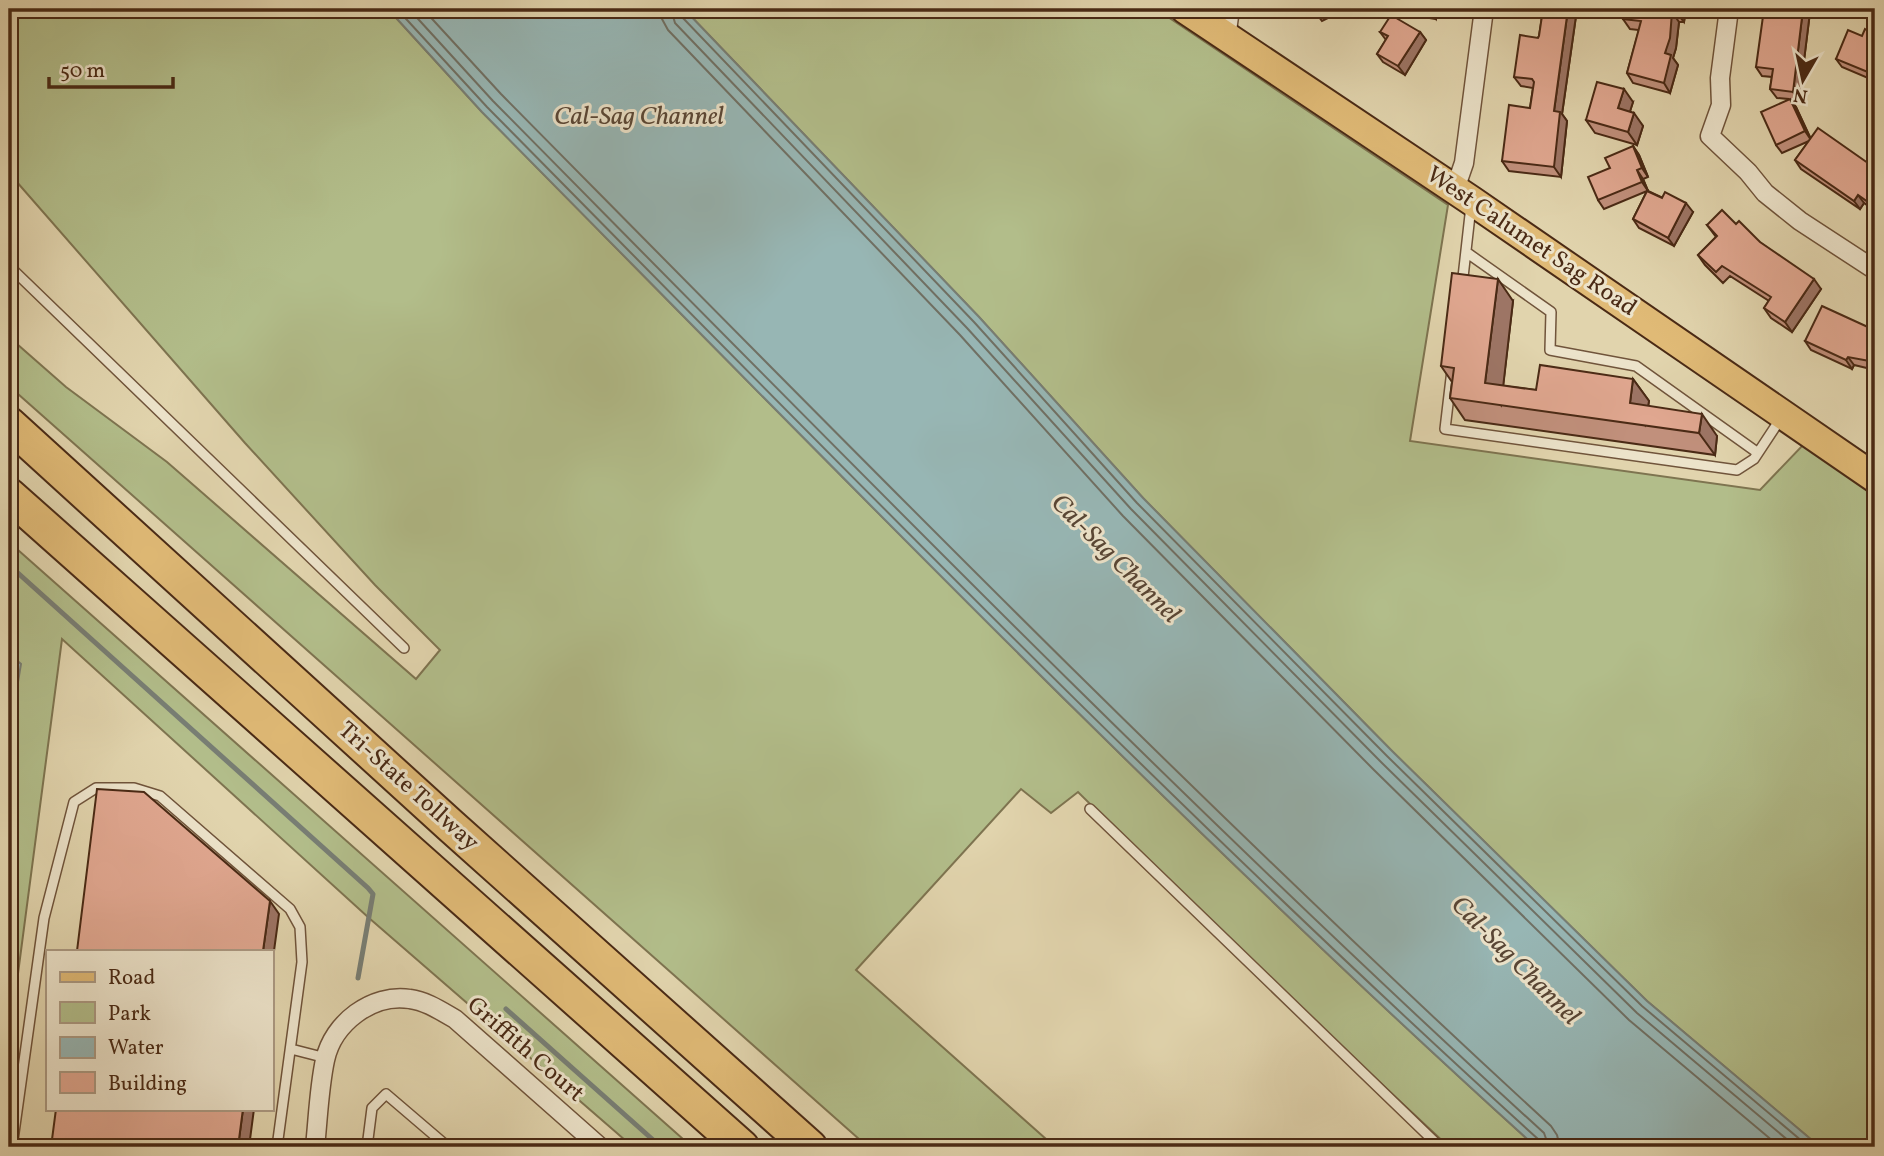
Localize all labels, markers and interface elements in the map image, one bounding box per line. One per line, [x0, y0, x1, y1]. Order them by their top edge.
scale bar [49, 46, 173, 90]
north arrow [1769, 46, 1839, 116]
text: 50 m [60, 57, 105, 86]
text: N [1792, 81, 1810, 109]
water label: Cal-Sag Channel [554, 99, 725, 135]
street label: West Calumet Sag Road [1419, 159, 1643, 325]
water label: Cal-Sag Channel [1042, 486, 1188, 632]
street label: Tri-State Tollway [330, 714, 486, 860]
water label: Cal-Sag Channel [1442, 888, 1588, 1034]
legend [46, 950, 273, 1110]
text: Road [108, 964, 155, 993]
street label: Griffith Court [459, 989, 591, 1111]
text: Park [108, 1000, 151, 1029]
text: Water [108, 1034, 164, 1063]
text: Building [108, 1070, 187, 1099]

